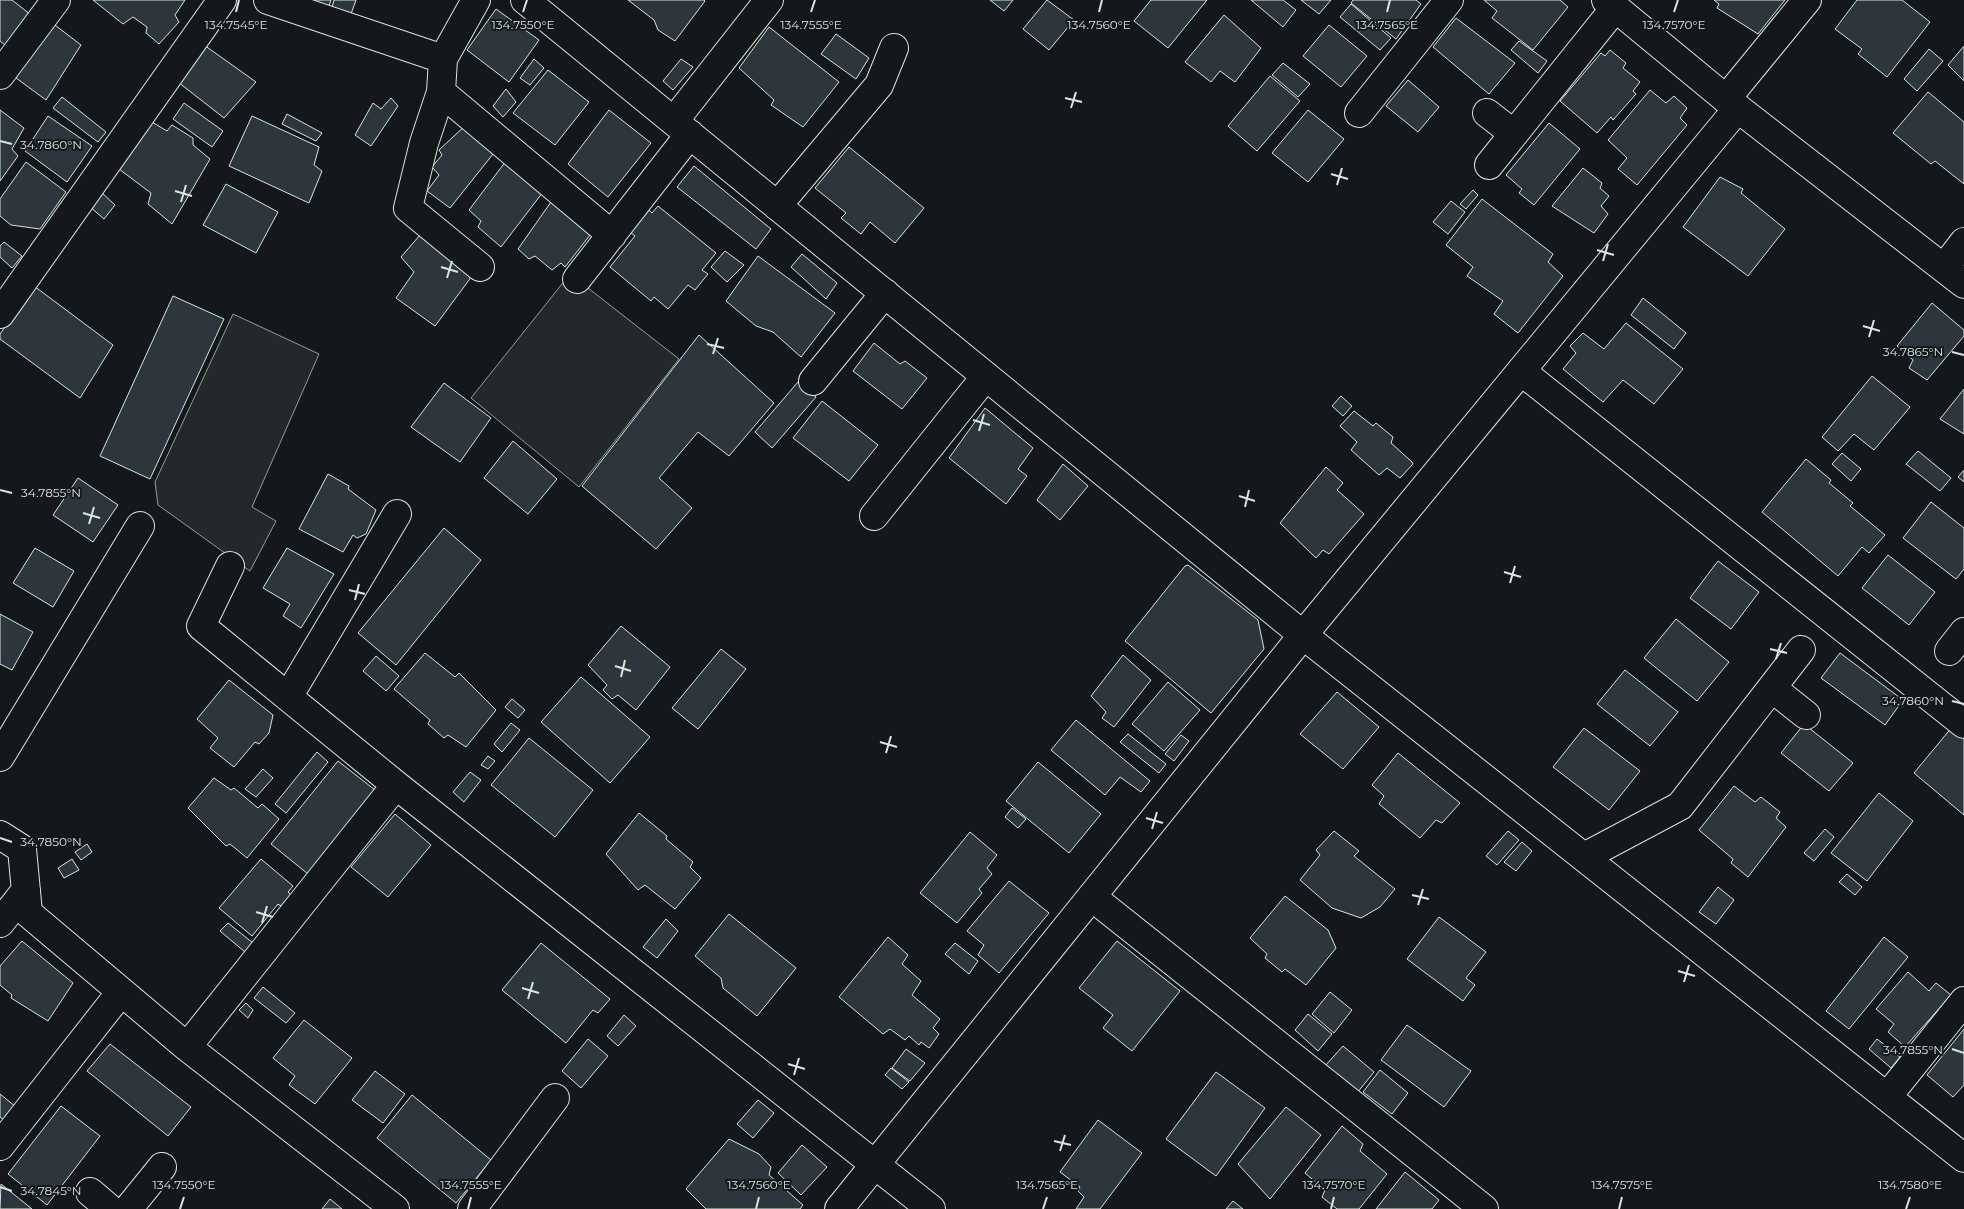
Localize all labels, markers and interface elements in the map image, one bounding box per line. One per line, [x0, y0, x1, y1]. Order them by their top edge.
text: 134.7545°E [205, 17, 267, 32]
text: 134.7550°E [491, 17, 555, 32]
text: 134.7555°E [780, 17, 842, 32]
text: 134.7560°E [1067, 17, 1131, 32]
text: 134.7565°E [1356, 17, 1418, 32]
text: 134.7570°E [1643, 17, 1706, 32]
text: 34.7860°N [20, 137, 82, 152]
text: 34.7865°N [1883, 344, 1943, 359]
text: 34.7855°N [21, 485, 81, 500]
text: 34.7860°N [1882, 693, 1944, 708]
text: 34.7850°N [20, 834, 82, 849]
text: 34.7855°N [1883, 1042, 1943, 1057]
text: 134.7550°E [152, 1177, 216, 1192]
text: 134.7555°E [440, 1177, 502, 1192]
text: 134.7560°E [727, 1177, 791, 1192]
text: 134.7565°E [1016, 1177, 1078, 1192]
text: 134.7570°E [1303, 1177, 1366, 1192]
text: 134.7575°E [1591, 1177, 1653, 1192]
text: 134.7580°E [1878, 1177, 1942, 1192]
text: 34.7845°N [20, 1183, 82, 1198]

